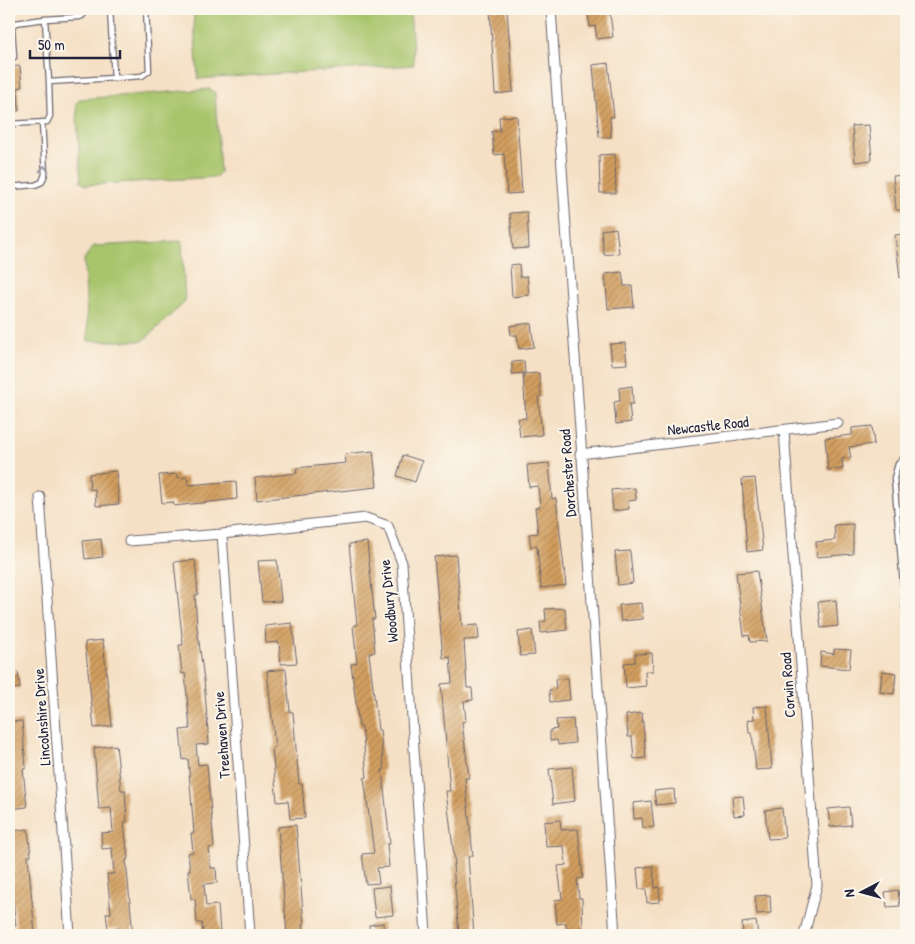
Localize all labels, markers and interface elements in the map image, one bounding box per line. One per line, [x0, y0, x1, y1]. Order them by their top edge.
scale bar [30, 28, 120, 60]
text: 50 m [38, 34, 65, 55]
one-way arrow [39, 165, 49, 172]
street label: Newcastle Road [666, 411, 750, 440]
street label: Dorchester Road [554, 428, 581, 518]
street label: Woodbury Drive [374, 559, 403, 644]
street label: Corwin Road [775, 652, 800, 718]
street label: Lincolnshire Drive [28, 668, 55, 766]
street label: Treehaven Drive [208, 691, 235, 779]
north arrow [838, 866, 888, 916]
text: N [839, 888, 858, 898]

